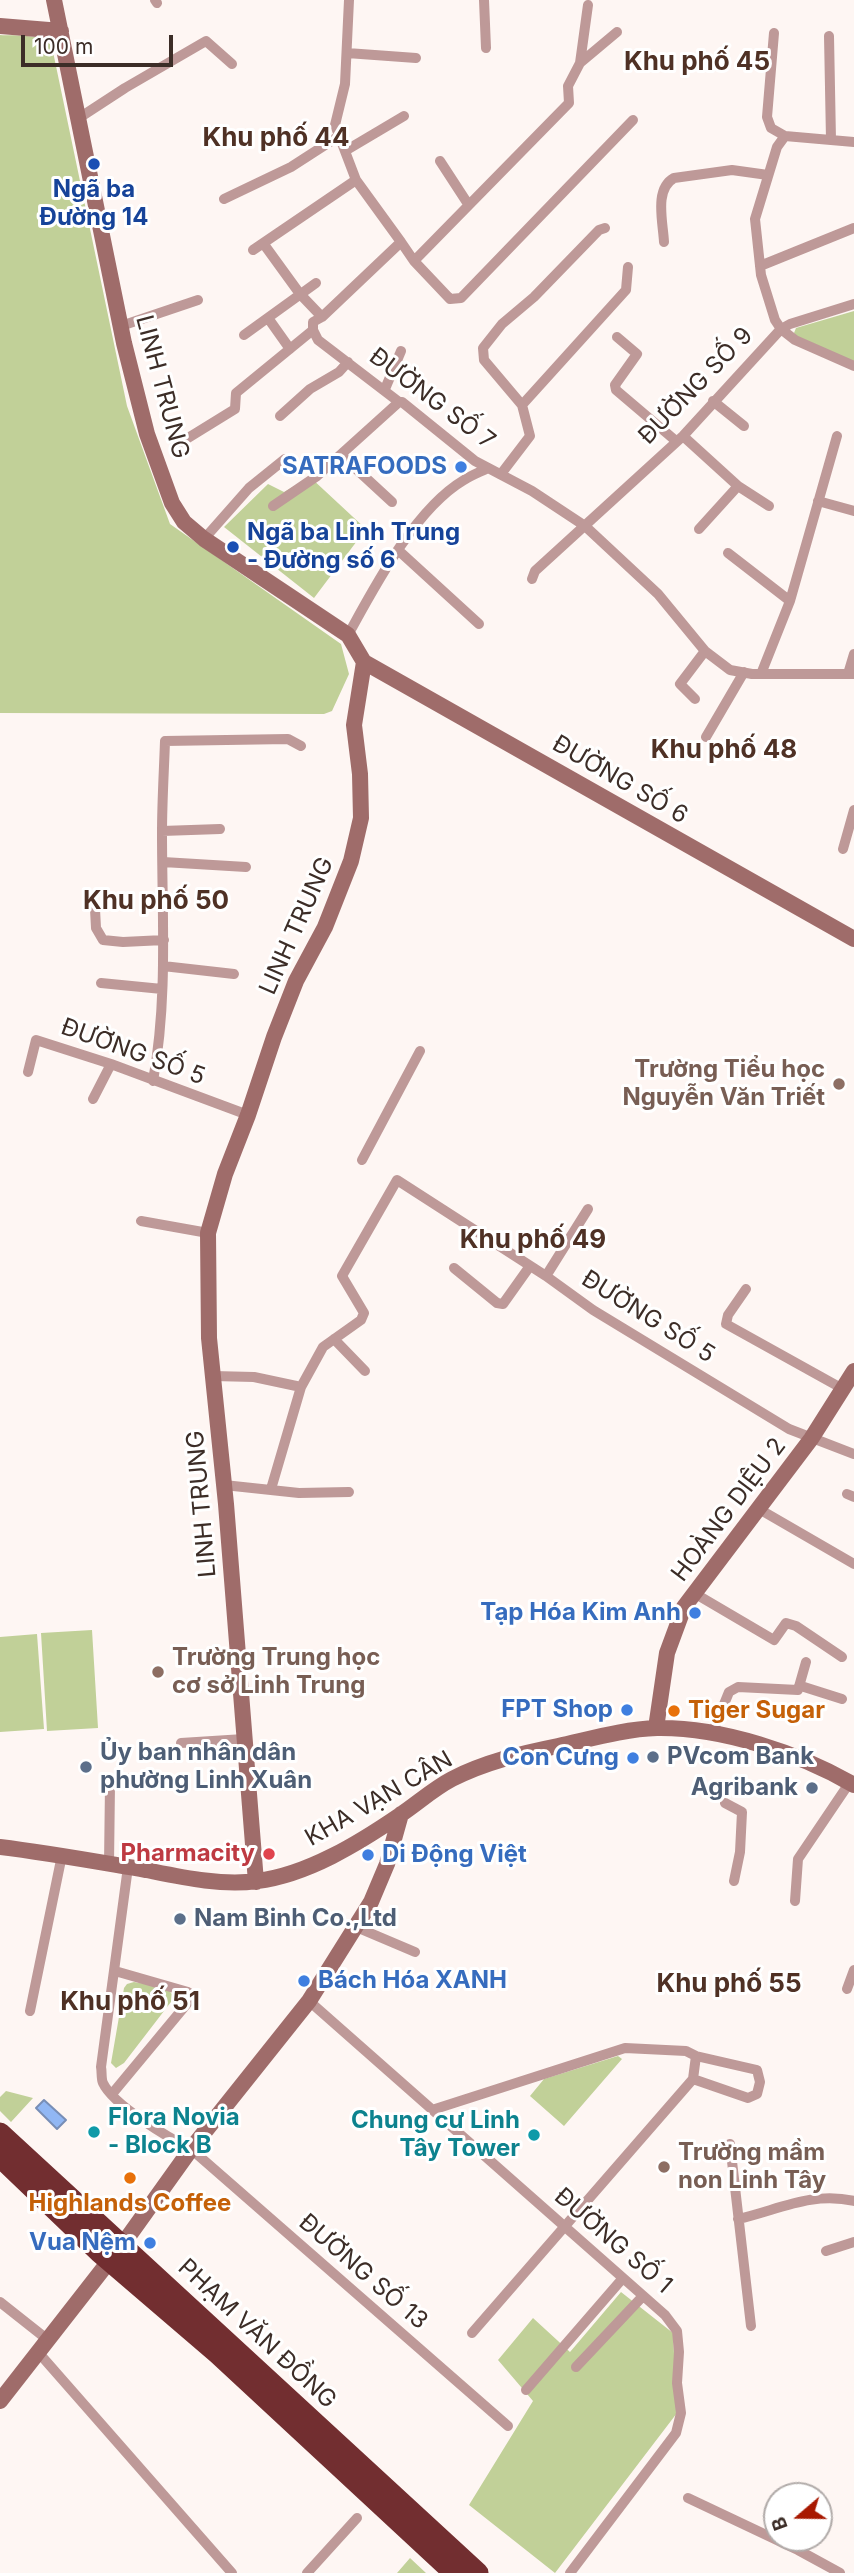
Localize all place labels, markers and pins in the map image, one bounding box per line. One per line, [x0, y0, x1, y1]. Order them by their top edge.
marker: Ngã ba Đường 14 [86, 156, 102, 172]
place label: Ngã ba Đường 14 [40, 176, 148, 232]
place label: SATRAFOODS [282, 453, 447, 481]
marker: SATRAFOODS [453, 459, 469, 475]
place label: Ngã ba Linh Trung - Đường số 6 [247, 519, 460, 575]
marker: Ngã ba Linh Trung - Đường số 6 [225, 539, 241, 555]
place label: Trường Tiểu học Nguyễn Văn Triết [622, 1056, 825, 1112]
marker: Trường Tiểu học Nguyễn Văn Triết [831, 1076, 847, 1092]
place label: Tạp Hóa Kim Anh [480, 1599, 681, 1627]
marker: Tạp Hóa Kim Anh [687, 1605, 703, 1621]
place label: Trường Trung học cơ sở Linh Trung [172, 1644, 380, 1700]
marker: Trường Trung học cơ sở Linh Trung [150, 1664, 166, 1680]
place label: FPT Shop [501, 1696, 613, 1724]
place label: Tiger Sugar [688, 1697, 825, 1725]
marker: FPT Shop [619, 1702, 635, 1718]
marker: Tiger Sugar [666, 1703, 682, 1719]
place label: Ủy ban nhân dân phường Linh Xuân [100, 1739, 312, 1795]
place label: PVcom Bank [667, 1743, 814, 1771]
place label: Con Cưng [502, 1744, 619, 1772]
marker: PVcom Bank [645, 1749, 661, 1765]
marker: Con Cưng [625, 1750, 641, 1766]
marker: Ủy ban nhân dân phường Linh Xuân [78, 1759, 94, 1775]
place label: Agribank [691, 1774, 798, 1802]
marker: Agribank [804, 1780, 820, 1796]
place label: Pharmacity [120, 1840, 255, 1868]
place label: Di Động Việt [382, 1841, 527, 1869]
marker: Pharmacity [261, 1846, 277, 1862]
marker: Di Động Việt [360, 1847, 376, 1863]
place label: Nam Binh Co.,Ltd [194, 1905, 397, 1933]
marker: Nam Binh Co.,Ltd [172, 1911, 188, 1927]
place label: Bách Hóa XANH [318, 1967, 507, 1995]
marker: Bách Hóa XANH [296, 1973, 312, 1989]
place label: Flora Novia - Block B [108, 2104, 240, 2160]
place label: Chung cư Linh Tây Tower [351, 2107, 520, 2163]
marker: Flora Novia - Block B [86, 2124, 102, 2140]
marker: Chung cư Linh Tây Tower [526, 2127, 542, 2143]
place label: Trường mầm non Linh Tây [678, 2139, 826, 2195]
marker: Trường mầm non Linh Tây [656, 2159, 672, 2175]
marker: Highlands Coffee [122, 2170, 138, 2186]
place label: Highlands Coffee [29, 2190, 231, 2218]
place label: Vua Nệm [29, 2229, 136, 2257]
marker: Vua Nệm [142, 2235, 158, 2251]

